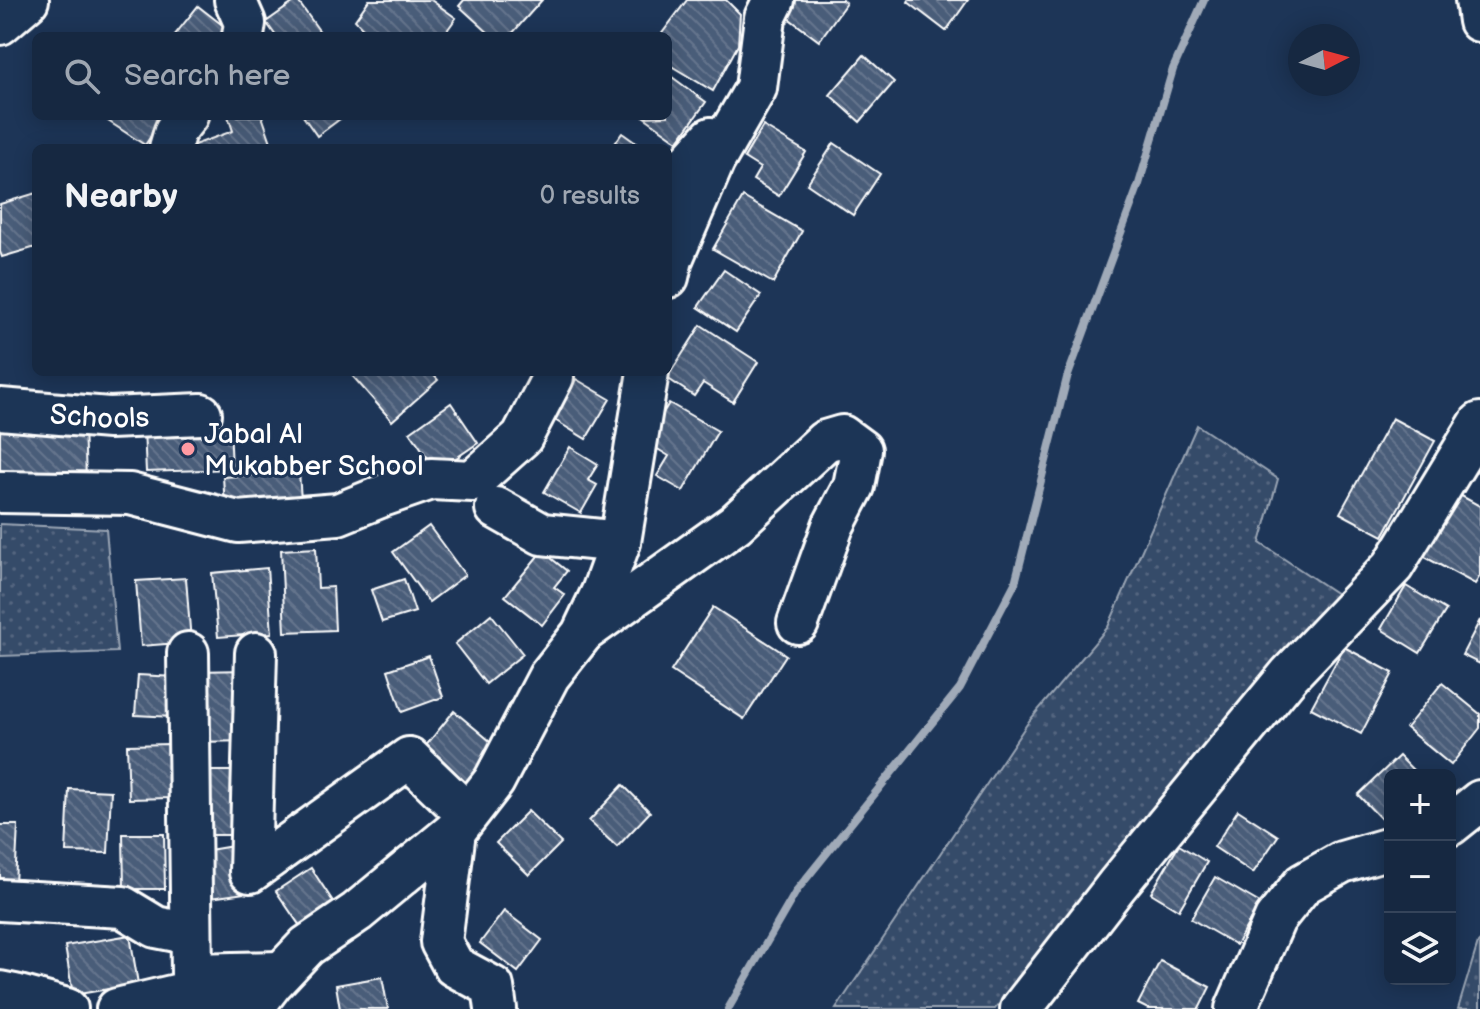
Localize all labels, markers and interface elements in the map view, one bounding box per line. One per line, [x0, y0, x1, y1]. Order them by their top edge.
north arrow [1288, 24, 1360, 96]
search box [32, 32, 672, 120]
icon: search [60, 54, 104, 98]
text: Search here [124, 58, 290, 94]
text: Nearby [64, 176, 178, 217]
text: 0 results [540, 181, 640, 212]
street label: Schools [49, 398, 150, 436]
place label: Jabal Al Mukabber School [204, 418, 423, 483]
marker: Jabal Al Mukabber School [179, 440, 197, 458]
map controls [1384, 769, 1456, 985]
button: + [1384, 769, 1456, 841]
button: − [1384, 841, 1456, 913]
button: layers [1384, 913, 1456, 985]

